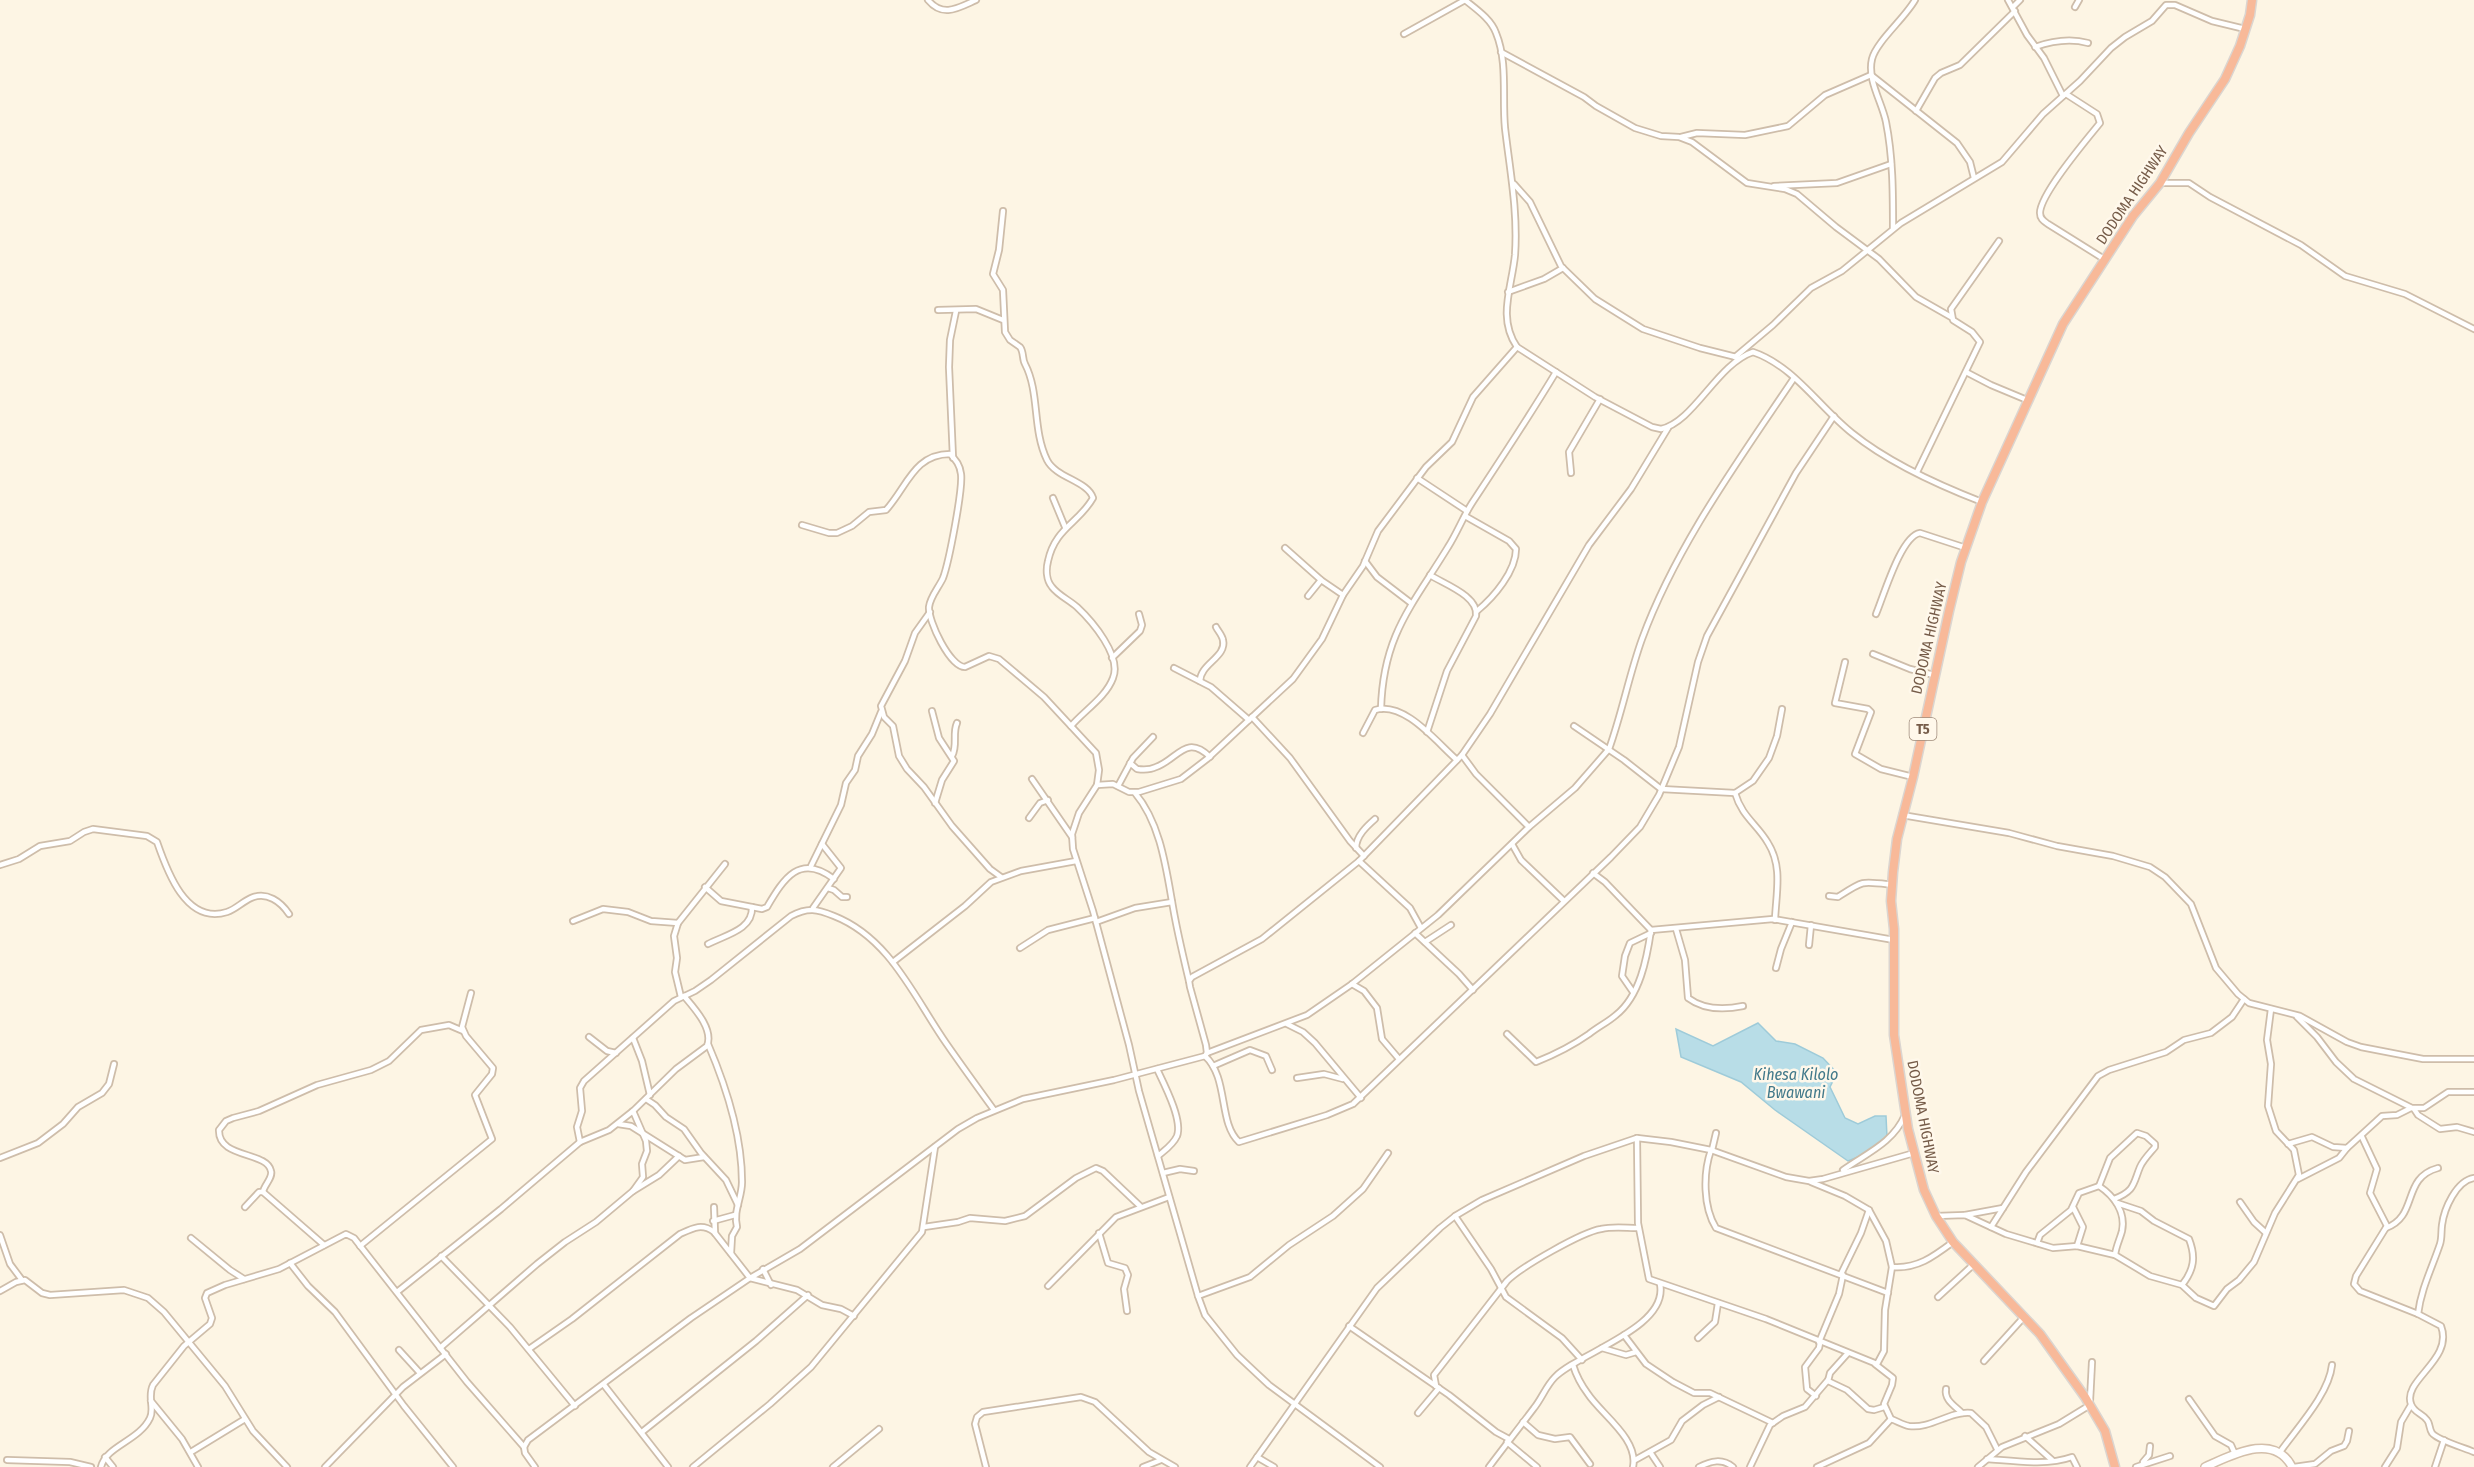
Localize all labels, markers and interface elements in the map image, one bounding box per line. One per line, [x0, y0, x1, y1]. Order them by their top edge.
street label: DODOMA HIGHWAY [2092, 142, 2172, 248]
street label: DODOMA HIGHWAY [1907, 580, 1951, 696]
road number: T5 [1910, 718, 1936, 740]
street label: DODOMA HIGHWAY [1903, 1059, 1943, 1176]
water label: Kihesa Kilolo Bwawani [1754, 1065, 1838, 1102]

